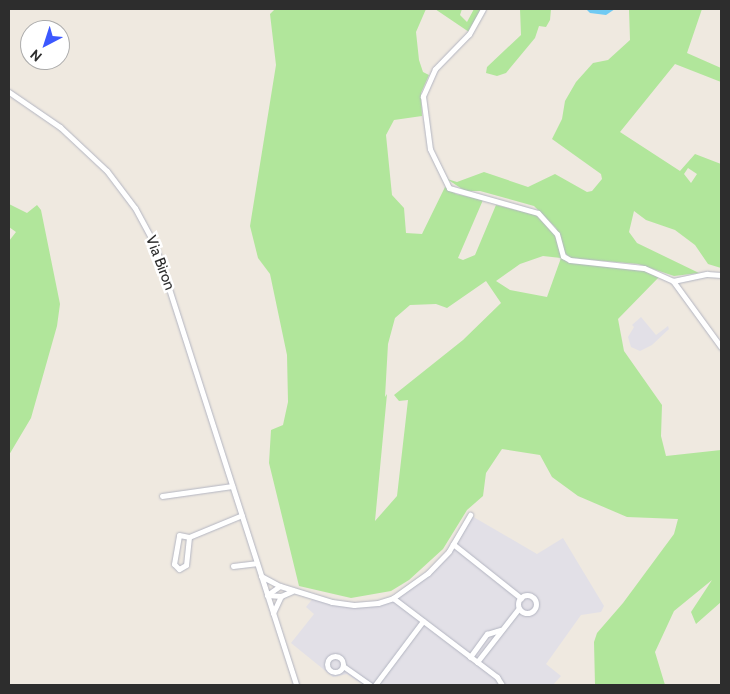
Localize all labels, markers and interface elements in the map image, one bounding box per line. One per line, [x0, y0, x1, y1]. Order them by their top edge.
north arrow [20, 20, 70, 70]
text: N [26, 46, 46, 66]
street label: Via Biron [141, 233, 179, 293]

